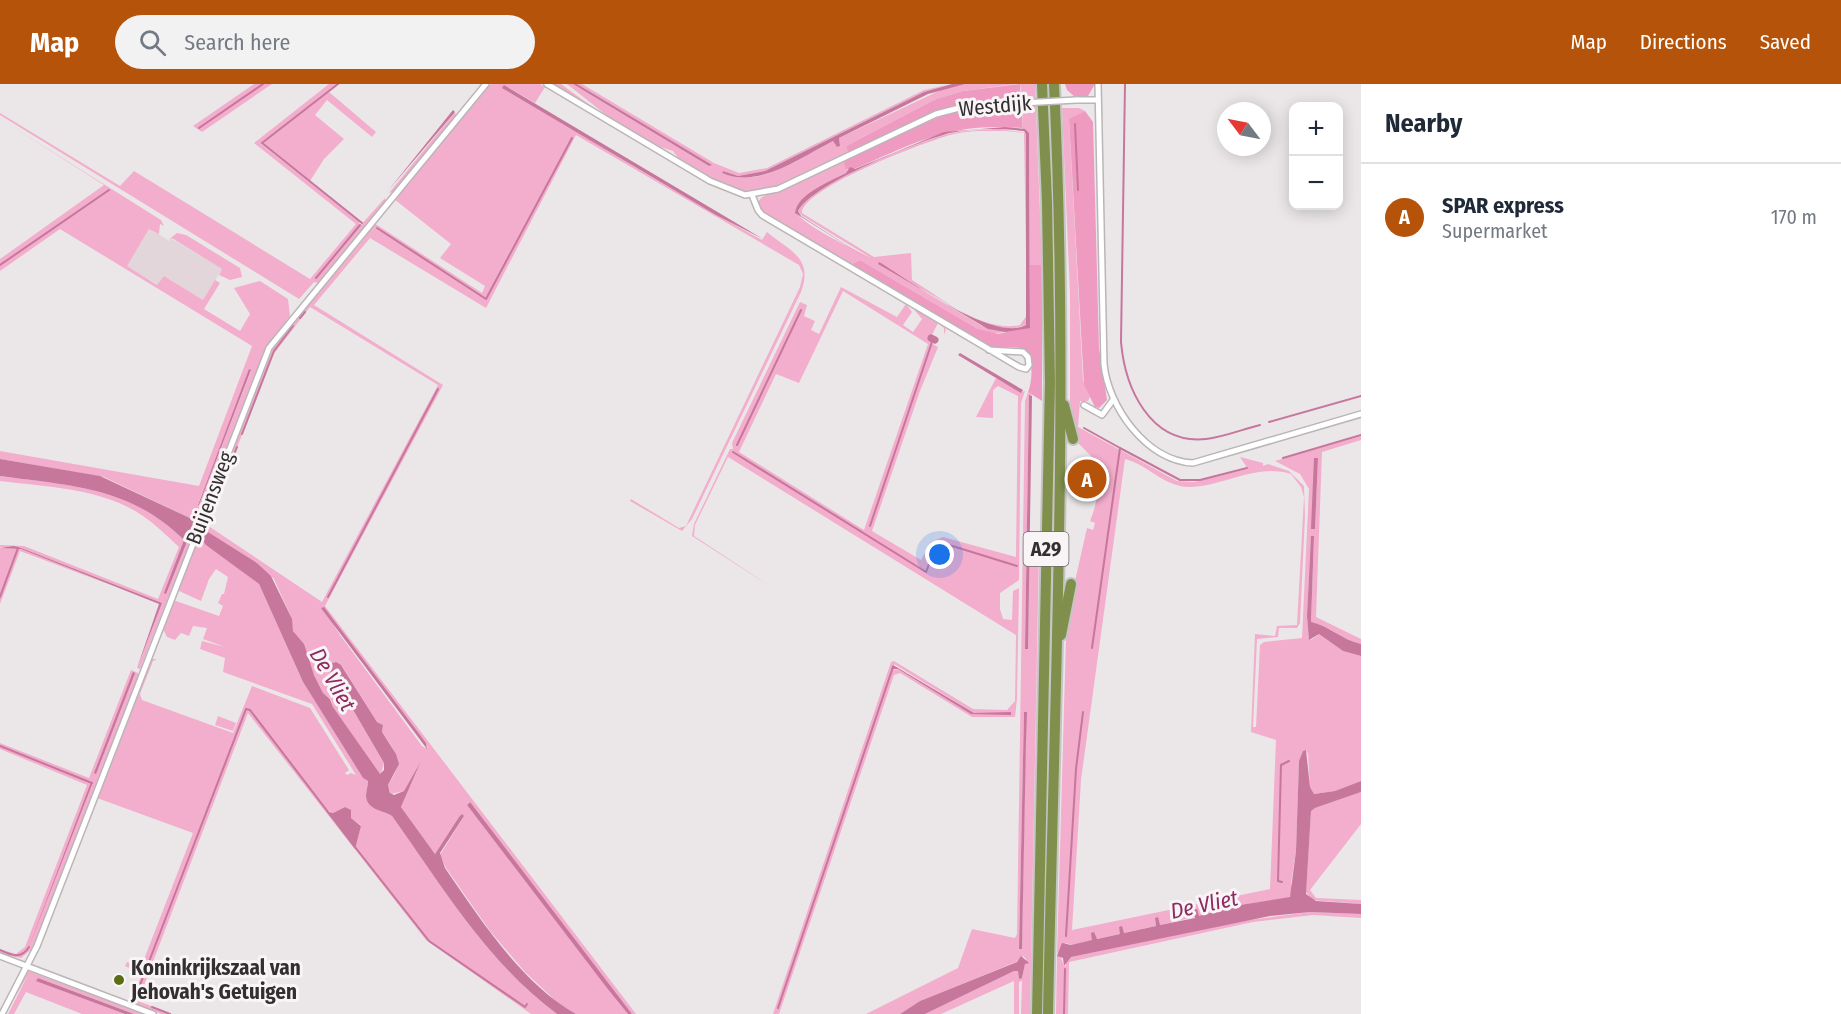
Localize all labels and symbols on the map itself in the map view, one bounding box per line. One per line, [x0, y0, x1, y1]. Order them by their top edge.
street label: Westdijk [957, 90, 1033, 122]
north arrow [1217, 102, 1271, 156]
street label: Buijensweg [180, 448, 240, 548]
pin: A [1068, 456, 1106, 502]
road number: A29 [1024, 532, 1068, 566]
your location [925, 540, 954, 569]
water label: De Vliet [304, 643, 362, 716]
water label: De Vliet [1168, 884, 1241, 925]
place label: Koninkrijkszaal van Jehovah's Getuigen [130, 955, 301, 1005]
marker: Koninkrijkszaal van Jehovah's Getuigen [112, 973, 126, 987]

